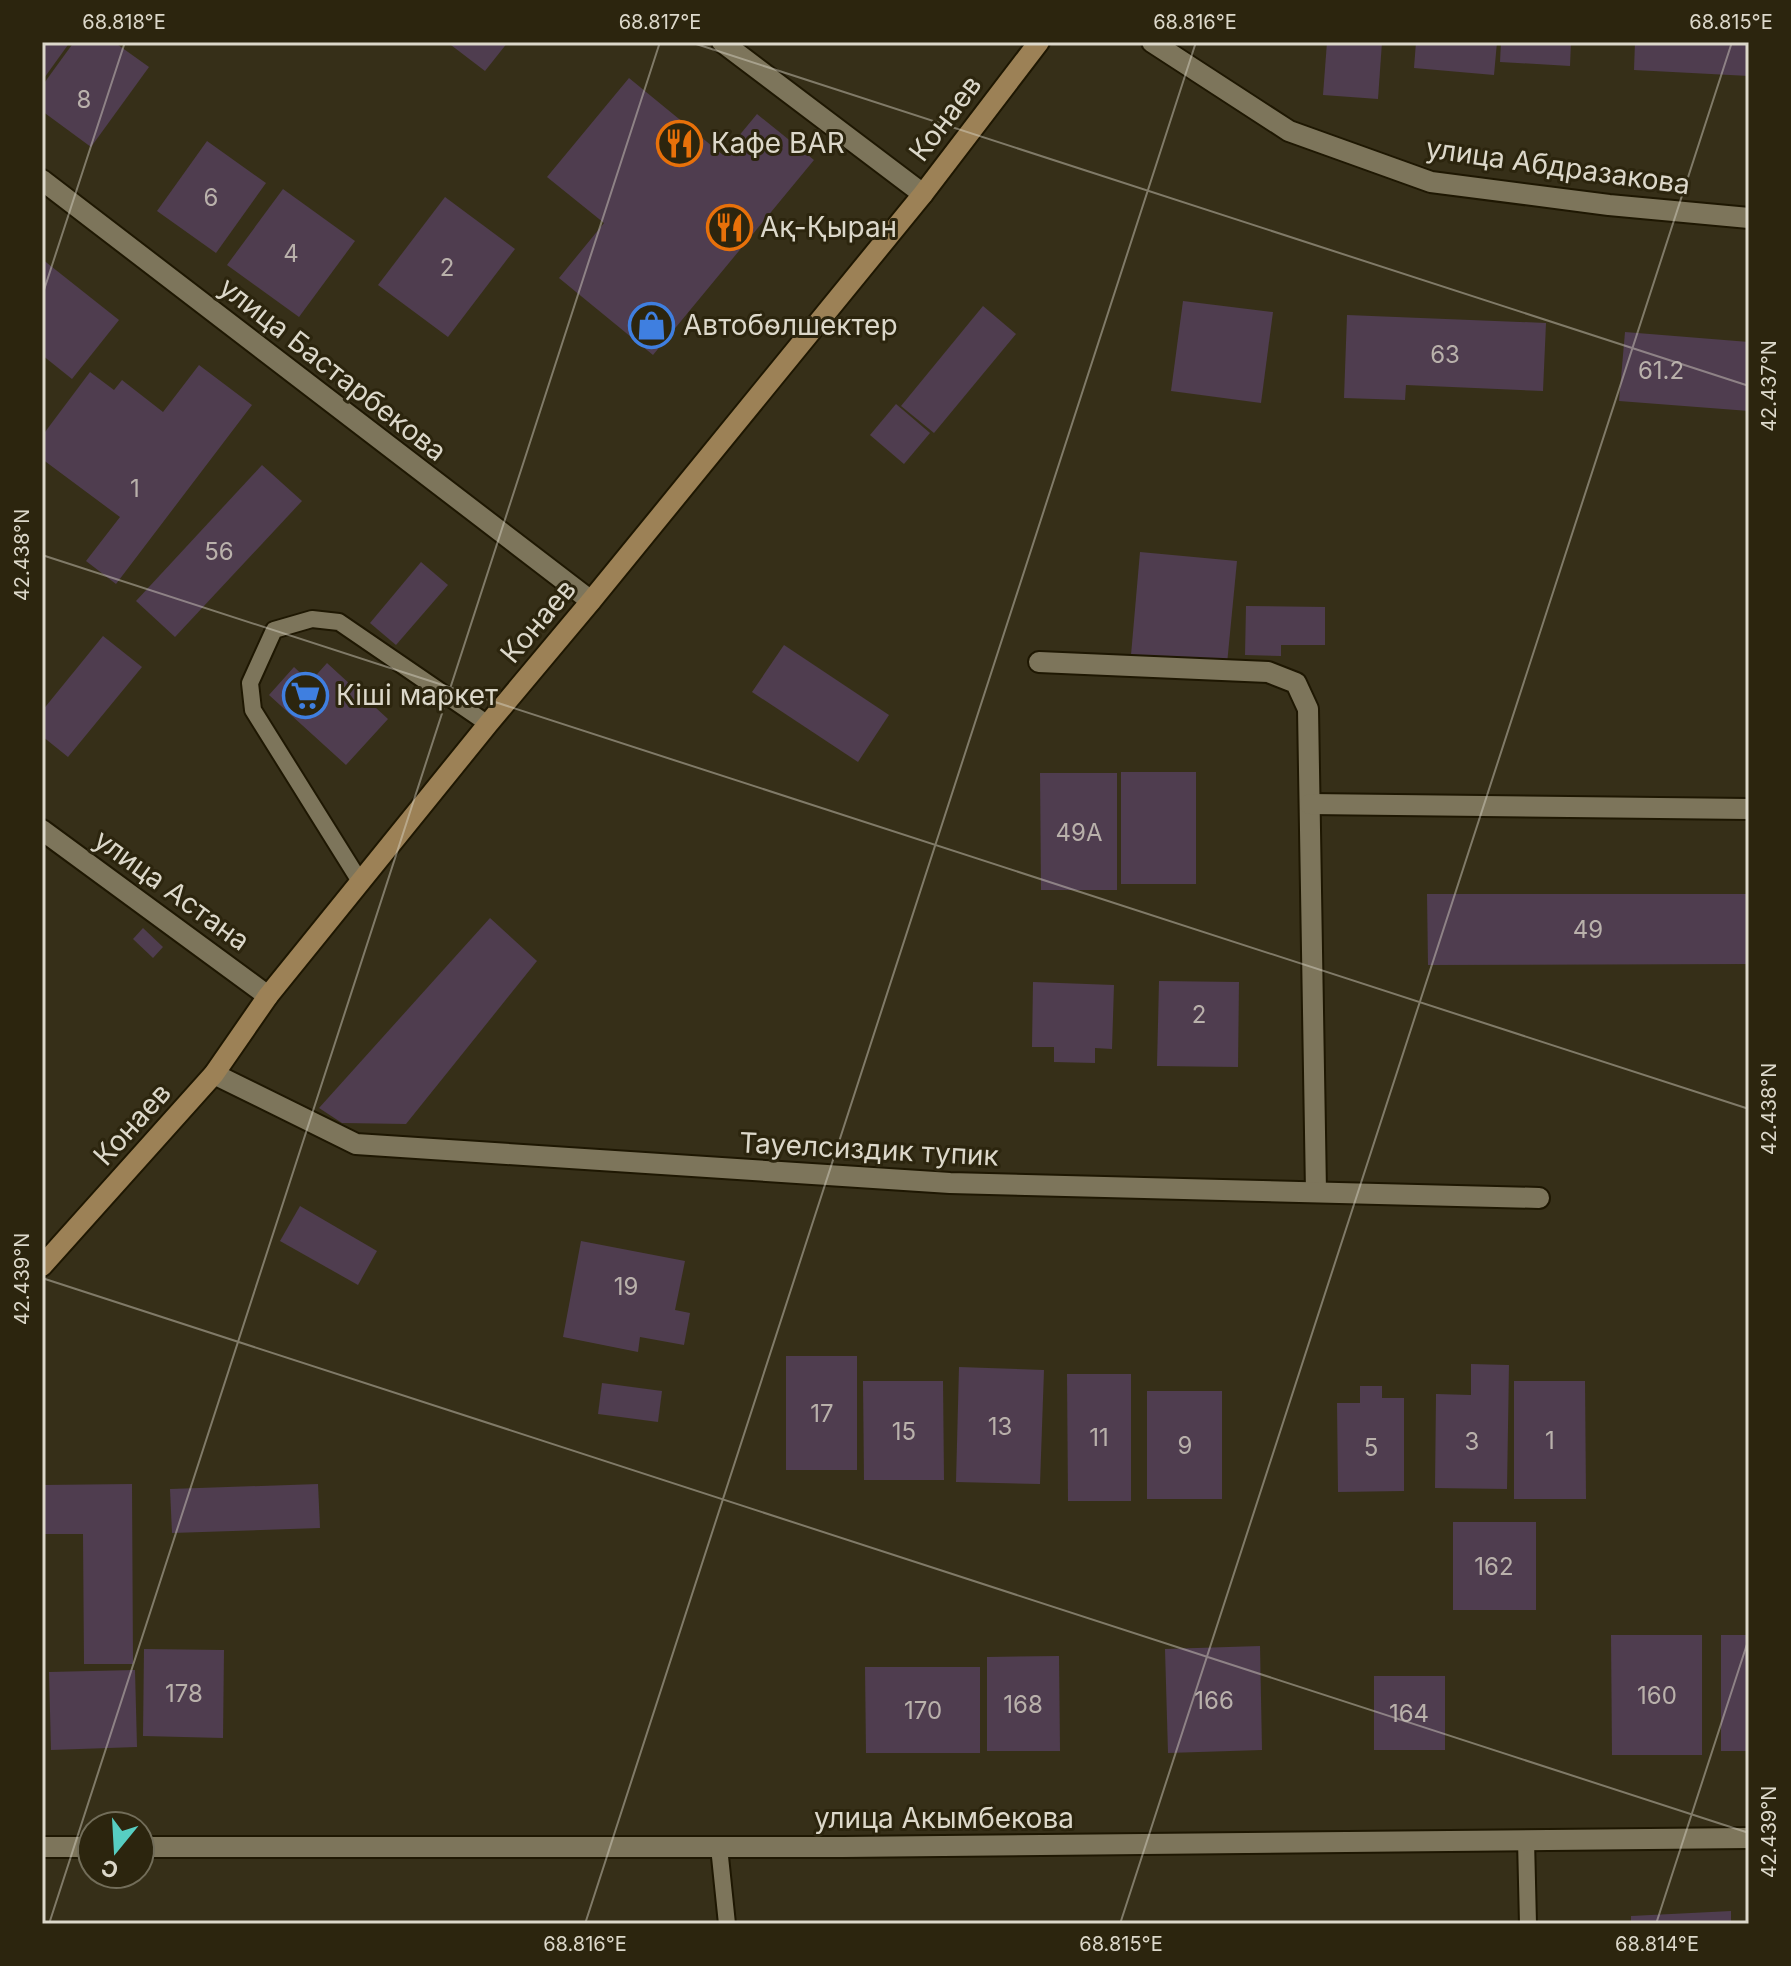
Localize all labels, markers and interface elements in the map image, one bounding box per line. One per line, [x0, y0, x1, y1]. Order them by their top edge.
text: 68.818°E [82, 10, 166, 34]
text: 68.817°E [619, 10, 701, 34]
text: 68.816°E [1153, 10, 1237, 34]
text: 68.815°E [1689, 10, 1773, 34]
street label: Конаев [902, 68, 988, 168]
house number: 8 [77, 85, 91, 114]
restaurant icon: Кафе BAR [656, 119, 704, 167]
place label: Кафе BAR [711, 126, 845, 160]
street label: улица Абдразакова [1424, 131, 1692, 201]
house number: 6 [204, 183, 218, 212]
restaurant icon: Ақ-Қыран [705, 203, 753, 251]
place label: Ақ-Қыран [760, 210, 897, 244]
house number: 4 [283, 239, 299, 268]
house number: 2 [440, 253, 454, 282]
street label: улица Бастарбекова [213, 270, 453, 468]
shop icon: Автобөлшектер [628, 301, 676, 349]
place label: Автобөлшектер [683, 308, 898, 342]
house number: 63 [1430, 340, 1460, 369]
text: 42.437°N [1757, 340, 1781, 432]
house number: 61.2 [1638, 356, 1684, 385]
house number: 1 [130, 474, 140, 503]
text: 42.438°N [10, 509, 34, 601]
house number: 56 [204, 537, 234, 566]
street label: Конаев [493, 572, 583, 670]
supermarket icon: Кіші маркет [281, 671, 329, 719]
place label: Кіші маркет [336, 678, 498, 712]
house number: 49А [1056, 818, 1102, 847]
street label: улица Астана [88, 822, 256, 958]
house number: 49 [1573, 915, 1603, 944]
house number: 2 [1192, 1000, 1206, 1029]
text: 42.438°N [1757, 1063, 1781, 1155]
street label: Конаев [86, 1076, 178, 1172]
street label: Тауелсиздик тупик [738, 1125, 1000, 1173]
text: 42.439°N [10, 1233, 34, 1325]
house number: 19 [614, 1272, 638, 1301]
house number: 17 [810, 1399, 834, 1428]
house number: 13 [988, 1412, 1012, 1441]
house number: 15 [892, 1417, 916, 1446]
house number: 11 [1089, 1423, 1109, 1452]
house number: 1 [1545, 1426, 1555, 1455]
house number: 3 [1465, 1427, 1479, 1456]
house number: 9 [1178, 1431, 1192, 1460]
house number: 5 [1364, 1433, 1378, 1462]
house number: 162 [1474, 1552, 1514, 1581]
house number: 178 [165, 1679, 203, 1708]
house number: 160 [1637, 1681, 1677, 1710]
house number: 166 [1194, 1686, 1234, 1715]
house number: 168 [1003, 1690, 1043, 1719]
house number: 170 [904, 1696, 942, 1725]
house number: 164 [1389, 1699, 1429, 1728]
text: 42.439°N [1757, 1786, 1781, 1878]
street label: улица Акымбекова [814, 1801, 1074, 1835]
north arrow [76, 1810, 156, 1890]
text: С [98, 1854, 122, 1884]
text: 68.816°E [543, 1932, 627, 1956]
text: 68.815°E [1079, 1932, 1163, 1956]
text: 68.814°E [1615, 1932, 1699, 1956]

